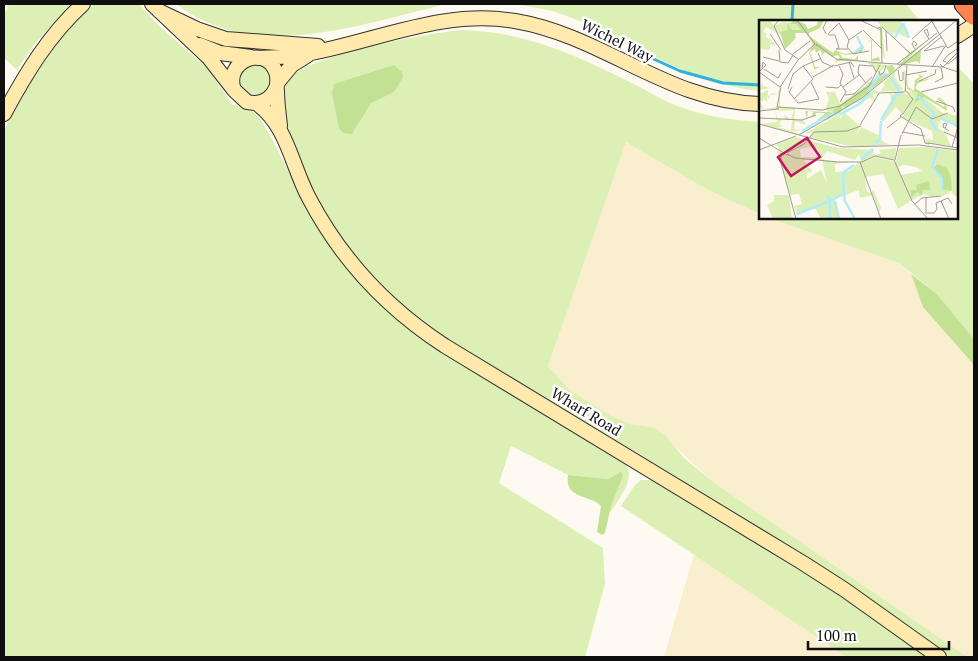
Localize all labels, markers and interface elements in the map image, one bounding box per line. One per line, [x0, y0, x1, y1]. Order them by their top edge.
street label: Wichel Way [578, 14, 657, 66]
inset map [759, 20, 958, 219]
street label: Wharf Road [548, 382, 625, 440]
scale bar [808, 618, 949, 650]
text: 100 m [816, 625, 857, 645]

